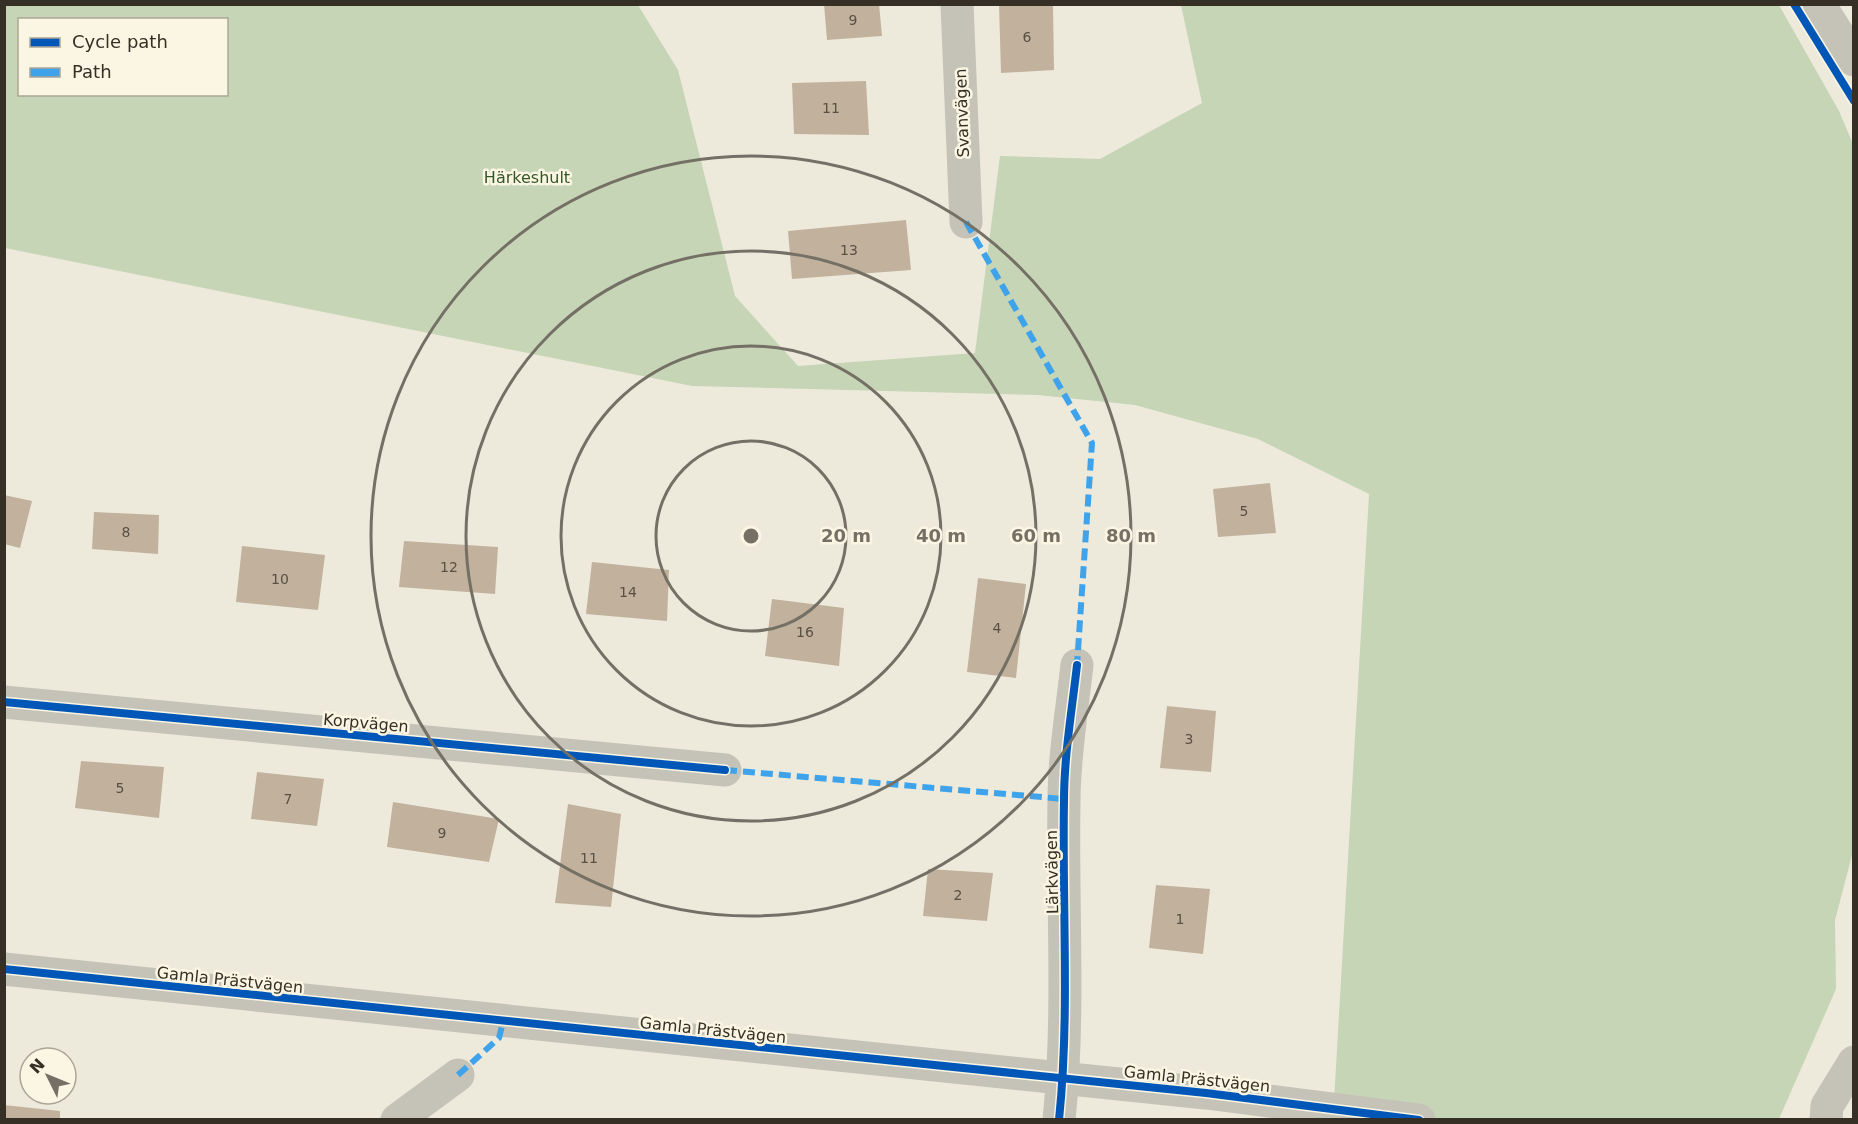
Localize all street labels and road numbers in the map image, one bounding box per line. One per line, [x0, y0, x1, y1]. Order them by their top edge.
street label: Svanvägen [951, 68, 973, 158]
street label: Korpvägen [323, 710, 409, 736]
street label: Lärkvägen [1042, 830, 1062, 914]
street label: Gamla Prästvägen [156, 963, 304, 997]
street label: Gamla Prästvägen [639, 1013, 787, 1047]
street label: Gamla Prästvägen [1123, 1062, 1271, 1096]

